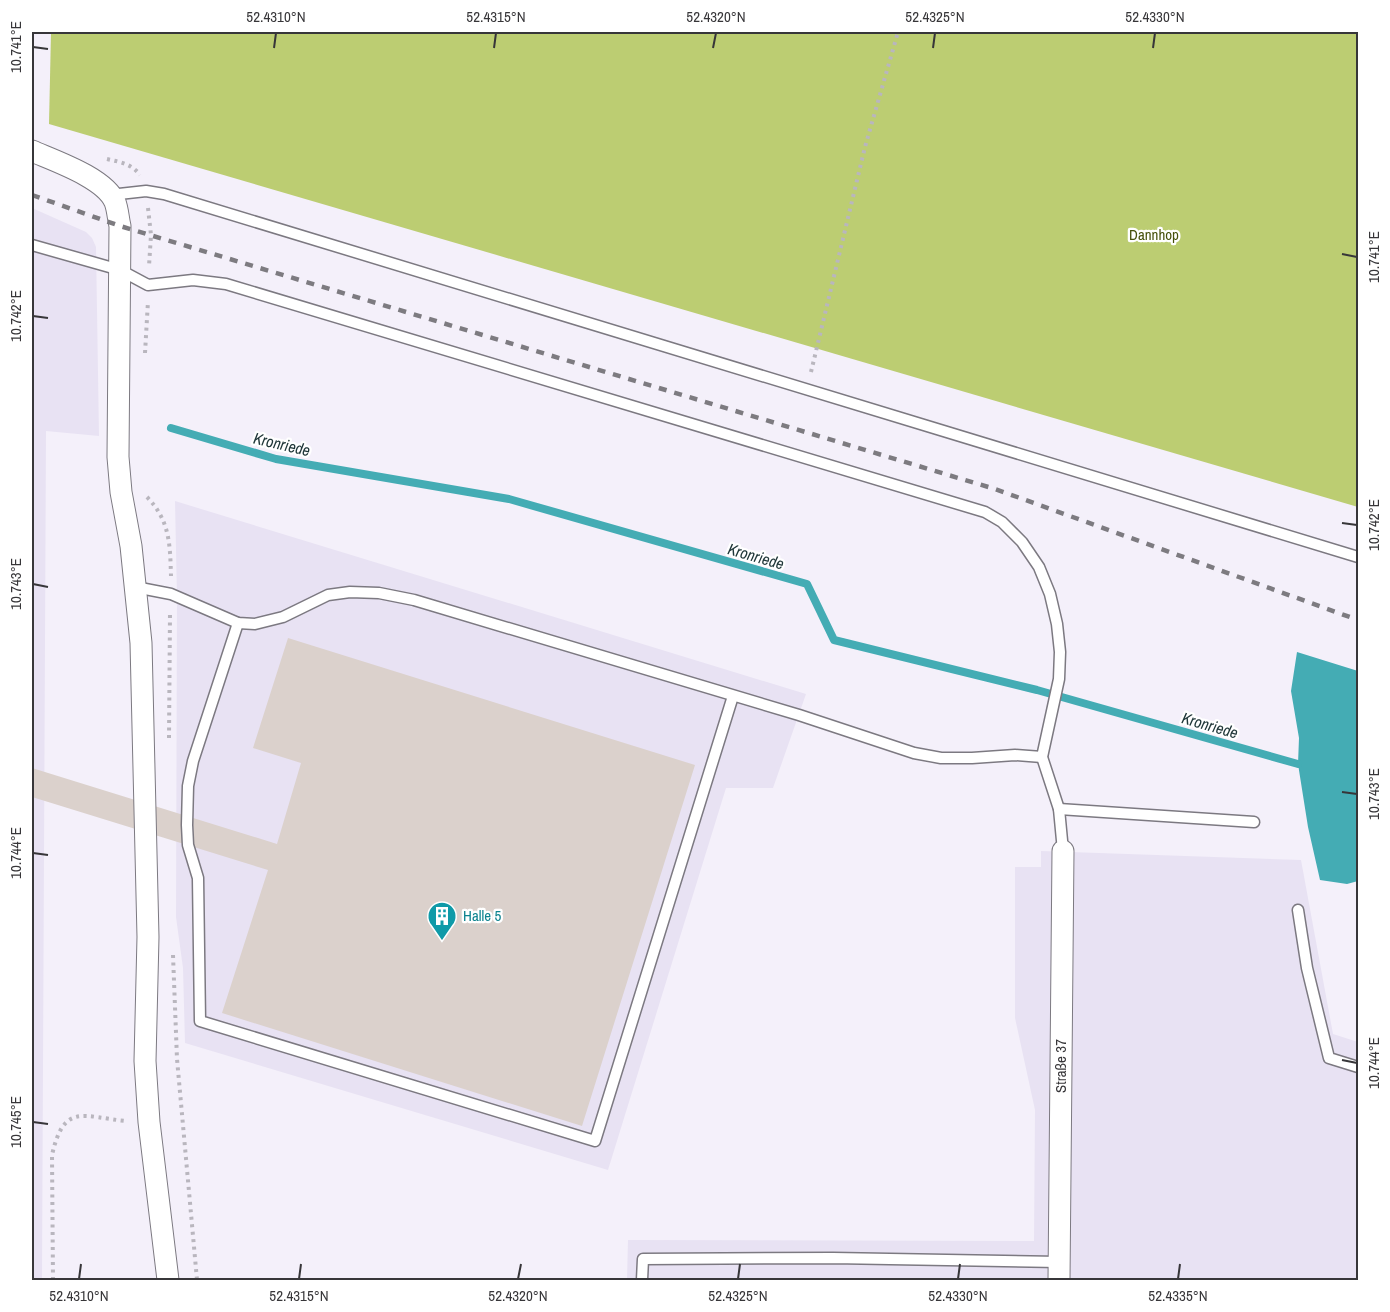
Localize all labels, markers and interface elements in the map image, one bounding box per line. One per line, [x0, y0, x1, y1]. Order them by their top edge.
text: 52.4310°N [246, 6, 306, 27]
text: 52.4315°N [466, 6, 526, 27]
text: 52.4320°N [686, 6, 746, 27]
text: 52.4325°N [905, 6, 965, 27]
text: 52.4330°N [1125, 6, 1185, 27]
text: 10.741°E [5, 21, 26, 73]
park label: Dannhop [1129, 224, 1179, 245]
text: 10.741°E [1363, 231, 1384, 283]
text: 10.742°E [5, 290, 26, 342]
water label: Kronriede [251, 427, 313, 461]
text: 10.742°E [1363, 499, 1384, 551]
water label: Kronriede [725, 537, 787, 575]
text: 10.743°E [5, 558, 26, 610]
water label: Kronriede [1179, 706, 1241, 744]
text: 10.743°E [1363, 768, 1384, 820]
text: 10.744°E [5, 827, 26, 879]
building icon: Halle 5 [426, 900, 458, 942]
place label: Halle 5 [463, 905, 501, 926]
text: 10.744°E [1363, 1037, 1384, 1089]
street label: Straße 37 [1050, 1039, 1071, 1093]
text: 10.745°E [5, 1096, 26, 1148]
text: 52.4310°N [49, 1285, 109, 1306]
text: 52.4315°N [269, 1285, 329, 1306]
text: 52.4320°N [488, 1285, 548, 1306]
text: 52.4325°N [708, 1285, 768, 1306]
text: 52.4330°N [928, 1285, 988, 1306]
text: 52.4335°N [1148, 1285, 1208, 1306]

